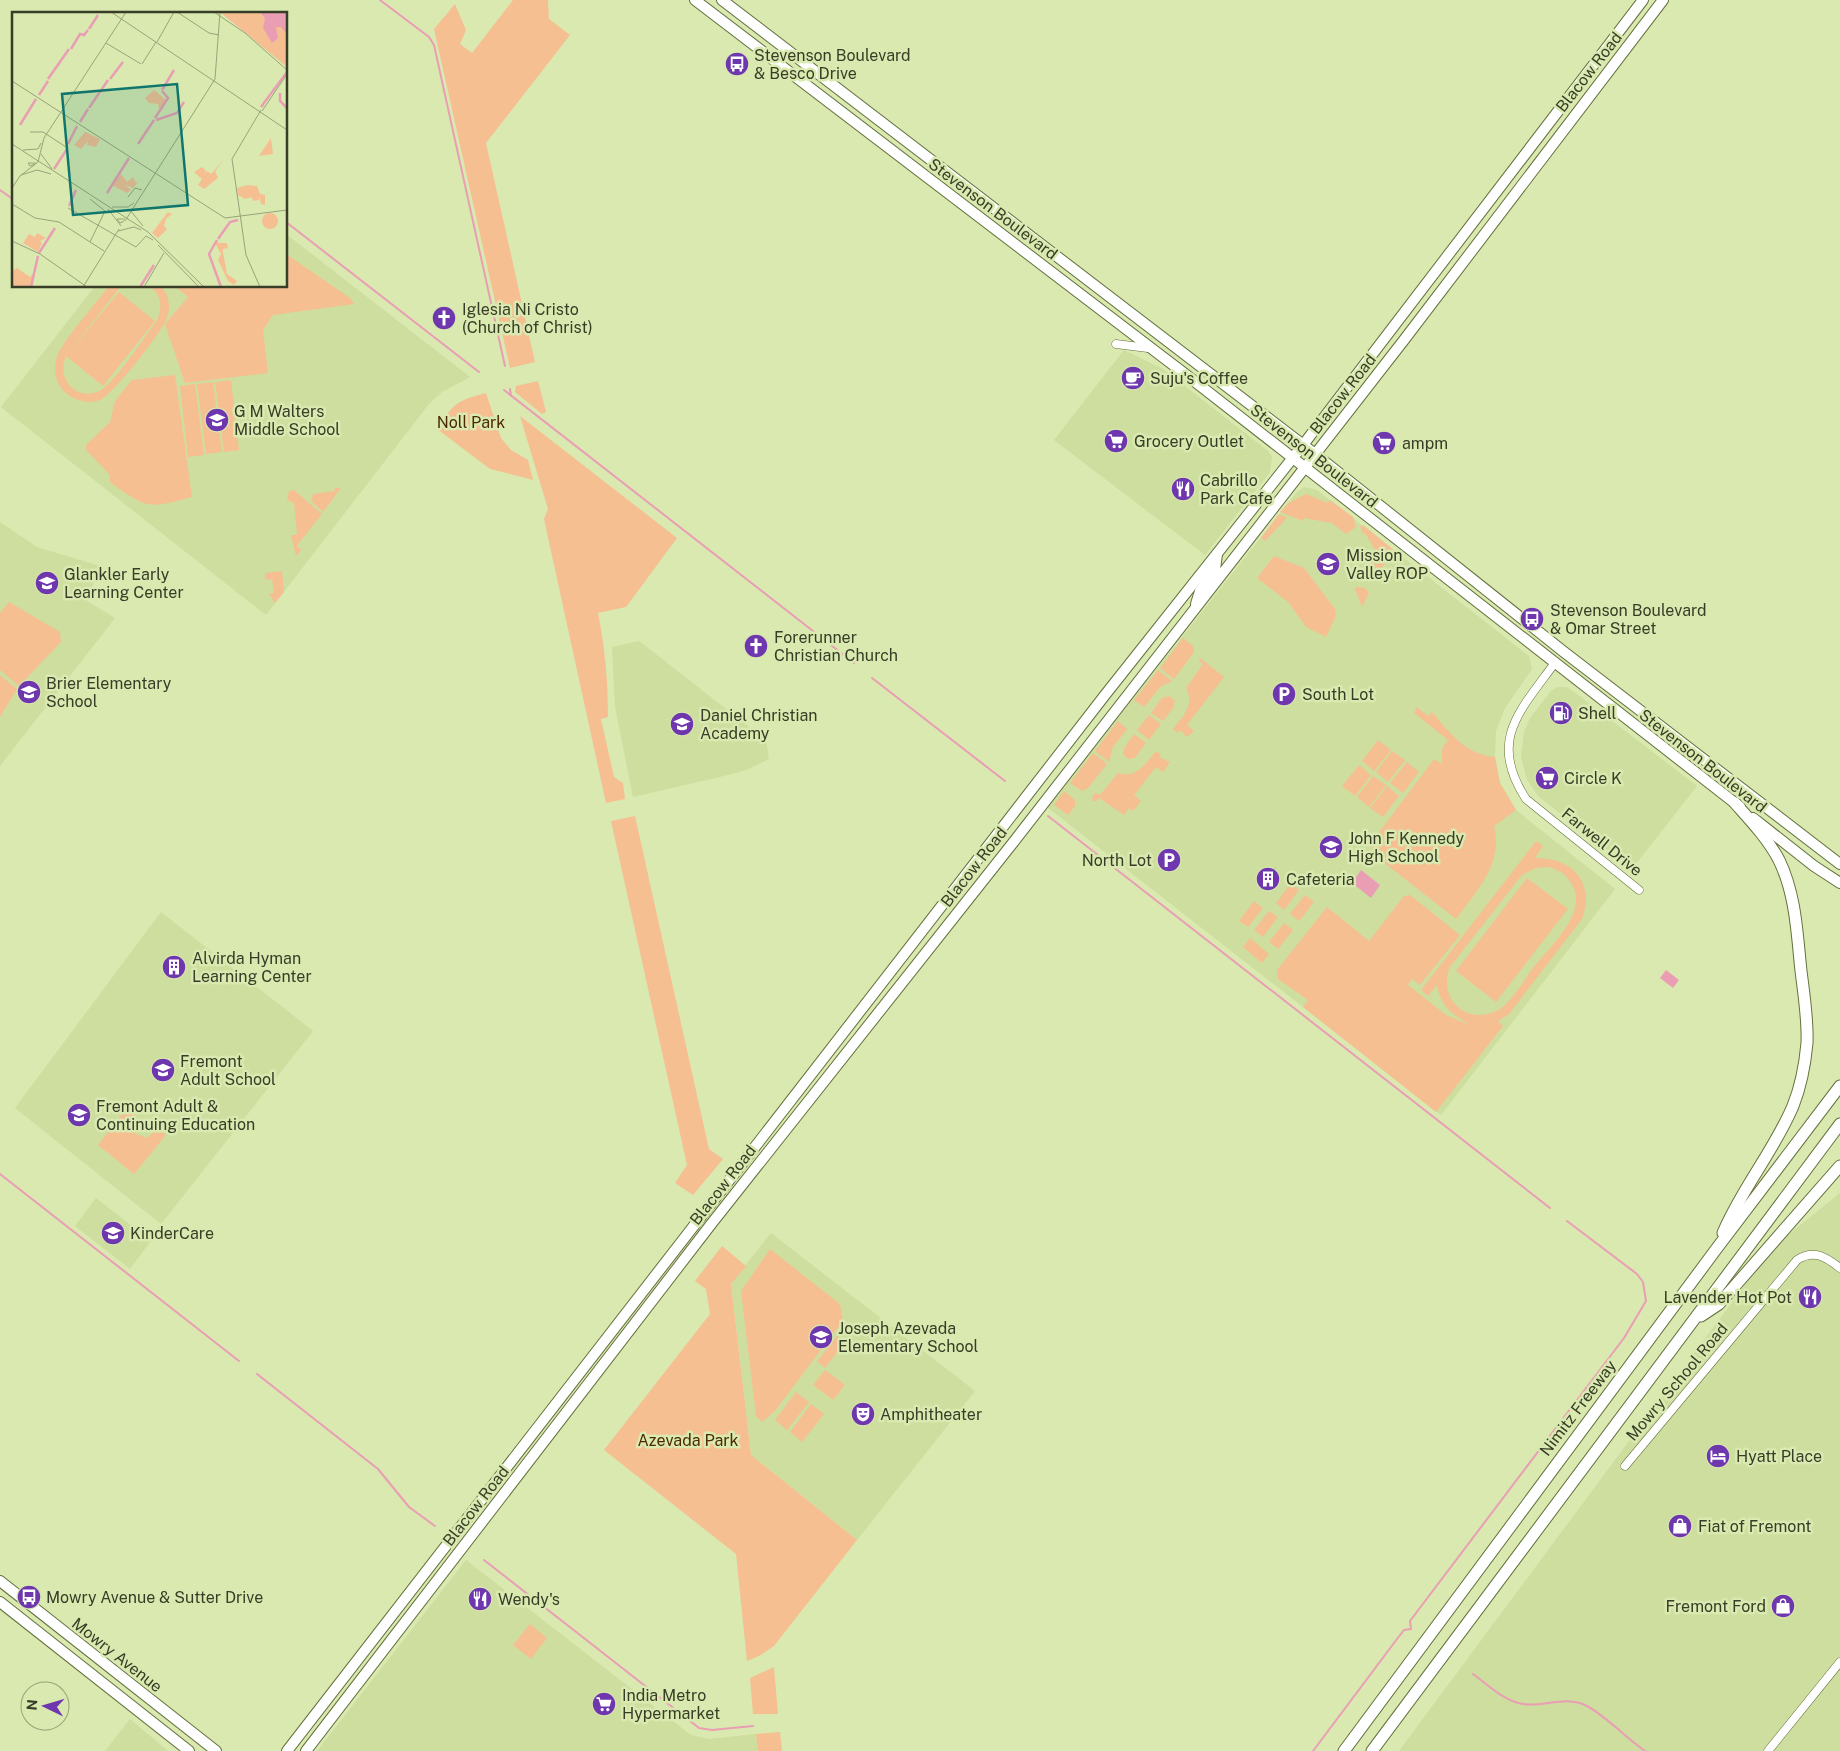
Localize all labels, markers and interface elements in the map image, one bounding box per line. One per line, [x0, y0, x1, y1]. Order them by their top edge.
inset map [12, 12, 288, 288]
street label: Blacow Road [1552, 28, 1626, 116]
place label: Stevenson Boulevard & Besco Drive [754, 46, 911, 83]
bus stop icon: Stevenson Boulevard & Besco Drive [724, 51, 750, 77]
street label: Stevenson Boulevard [925, 154, 1061, 264]
place label: Iglesia Ni Cristo (Church of Christ) [462, 300, 593, 337]
church icon: Iglesia Ni Cristo (Church of Christ) [431, 305, 457, 331]
street label: Blacow Road [1306, 350, 1380, 438]
cafe icon: Suju's Coffee [1120, 365, 1146, 391]
place label: Suju's Coffee [1150, 369, 1248, 388]
street label: Stevenson Boulevard [1246, 400, 1382, 512]
place label: G M Walters Middle School [234, 402, 340, 439]
school or university icon: G M Walters Middle School [204, 407, 230, 433]
park label: Noll Park [437, 413, 505, 432]
supermarket icon: Grocery Outlet [1103, 428, 1129, 454]
supermarket icon: ampm [1371, 430, 1397, 456]
place label: Grocery Outlet [1134, 432, 1244, 451]
place label: ampm [1402, 434, 1448, 453]
place label: Cabrillo Park Cafe [1200, 471, 1273, 508]
restaurant icon: Cabrillo Park Cafe [1170, 476, 1196, 502]
place label: Mission Valley ROP [1346, 546, 1428, 583]
school or university icon: Mission Valley ROP [1315, 551, 1341, 577]
place label: Glankler Early Learning Center [64, 565, 184, 602]
school or university icon: Glankler Early Learning Center [34, 570, 60, 596]
place label: Stevenson Boulevard & Omar Street [1550, 601, 1707, 638]
bus stop icon: Stevenson Boulevard & Omar Street [1519, 606, 1545, 632]
place label: Forerunner Christian Church [774, 628, 898, 665]
church icon: Forerunner Christian Church [743, 633, 769, 659]
place label: Brier Elementary School [46, 674, 172, 711]
school or university icon: Brier Elementary School [16, 679, 42, 705]
parking icon: South Lot [1271, 681, 1297, 707]
place label: South Lot [1302, 685, 1374, 704]
fuel station icon: Shell [1548, 700, 1574, 726]
place label: Shell [1578, 704, 1617, 723]
street label: Stevenson Boulevard [1635, 705, 1771, 817]
place label: Daniel Christian Academy [700, 706, 818, 743]
school or university icon: Daniel Christian Academy [669, 711, 695, 737]
supermarket icon: Circle K [1534, 765, 1560, 791]
place label: Circle K [1564, 769, 1622, 788]
street label: Farwell Drive [1558, 804, 1646, 880]
street label: Blacow Road [937, 823, 1011, 911]
place label: John F Kennedy High School [1348, 829, 1465, 866]
school or university icon: John F Kennedy High School [1318, 834, 1344, 860]
parking icon: North Lot [1156, 847, 1182, 873]
place label: North Lot [1082, 851, 1152, 870]
building icon: Cafeteria [1255, 866, 1281, 892]
place label: Cafeteria [1286, 870, 1355, 889]
place label: Alvirda Hyman Learning Center [192, 949, 312, 986]
building icon: Alvirda Hyman Learning Center [161, 954, 187, 980]
place label: Fremont Adult School [180, 1052, 276, 1089]
school or university icon: Fremont Adult School [150, 1057, 176, 1083]
place label: Fremont Adult & Continuing Education [96, 1097, 255, 1134]
school or university icon: Fremont Adult & Continuing Education [66, 1102, 92, 1128]
street label: Blacow Road [686, 1141, 760, 1229]
school or university icon: KinderCare [100, 1220, 126, 1246]
place label: KinderCare [130, 1224, 214, 1243]
restaurant icon: Lavender Hot Pot [1797, 1284, 1823, 1310]
place label: Lavender Hot Pot [1664, 1288, 1792, 1307]
place label: Joseph Azevada Elementary School [838, 1319, 979, 1356]
street label: Mowry School Road [1622, 1319, 1732, 1445]
school or university icon: Joseph Azevada Elementary School [808, 1324, 834, 1350]
street label: Nimitz Freeway [1536, 1356, 1620, 1460]
theatre icon: Amphitheater [850, 1401, 876, 1427]
place label: Amphitheater [880, 1405, 982, 1424]
park label: Azevada Park [637, 1431, 739, 1450]
hotel icon: Hyatt Place [1705, 1443, 1731, 1469]
place label: Hyatt Place [1736, 1447, 1822, 1466]
street label: Blacow Road [439, 1462, 513, 1550]
shop icon: Fiat of Fremont [1667, 1513, 1693, 1539]
place label: Fiat of Fremont [1698, 1517, 1812, 1536]
bus stop icon: Mowry Avenue & Sutter Drive [16, 1584, 42, 1610]
restaurant icon: Wendy's [467, 1586, 493, 1612]
place label: Mowry Avenue & Sutter Drive [46, 1588, 263, 1607]
place label: Wendy's [498, 1590, 560, 1609]
shop icon: Fremont Ford [1770, 1593, 1796, 1619]
place label: Fremont Ford [1665, 1597, 1766, 1616]
street label: Mowry Avenue [68, 1614, 166, 1696]
north arrow [20, 1681, 70, 1731]
place label: India Metro Hypermarket [622, 1686, 720, 1723]
supermarket icon: India Metro Hypermarket [591, 1691, 617, 1717]
text: N [24, 1699, 40, 1711]

